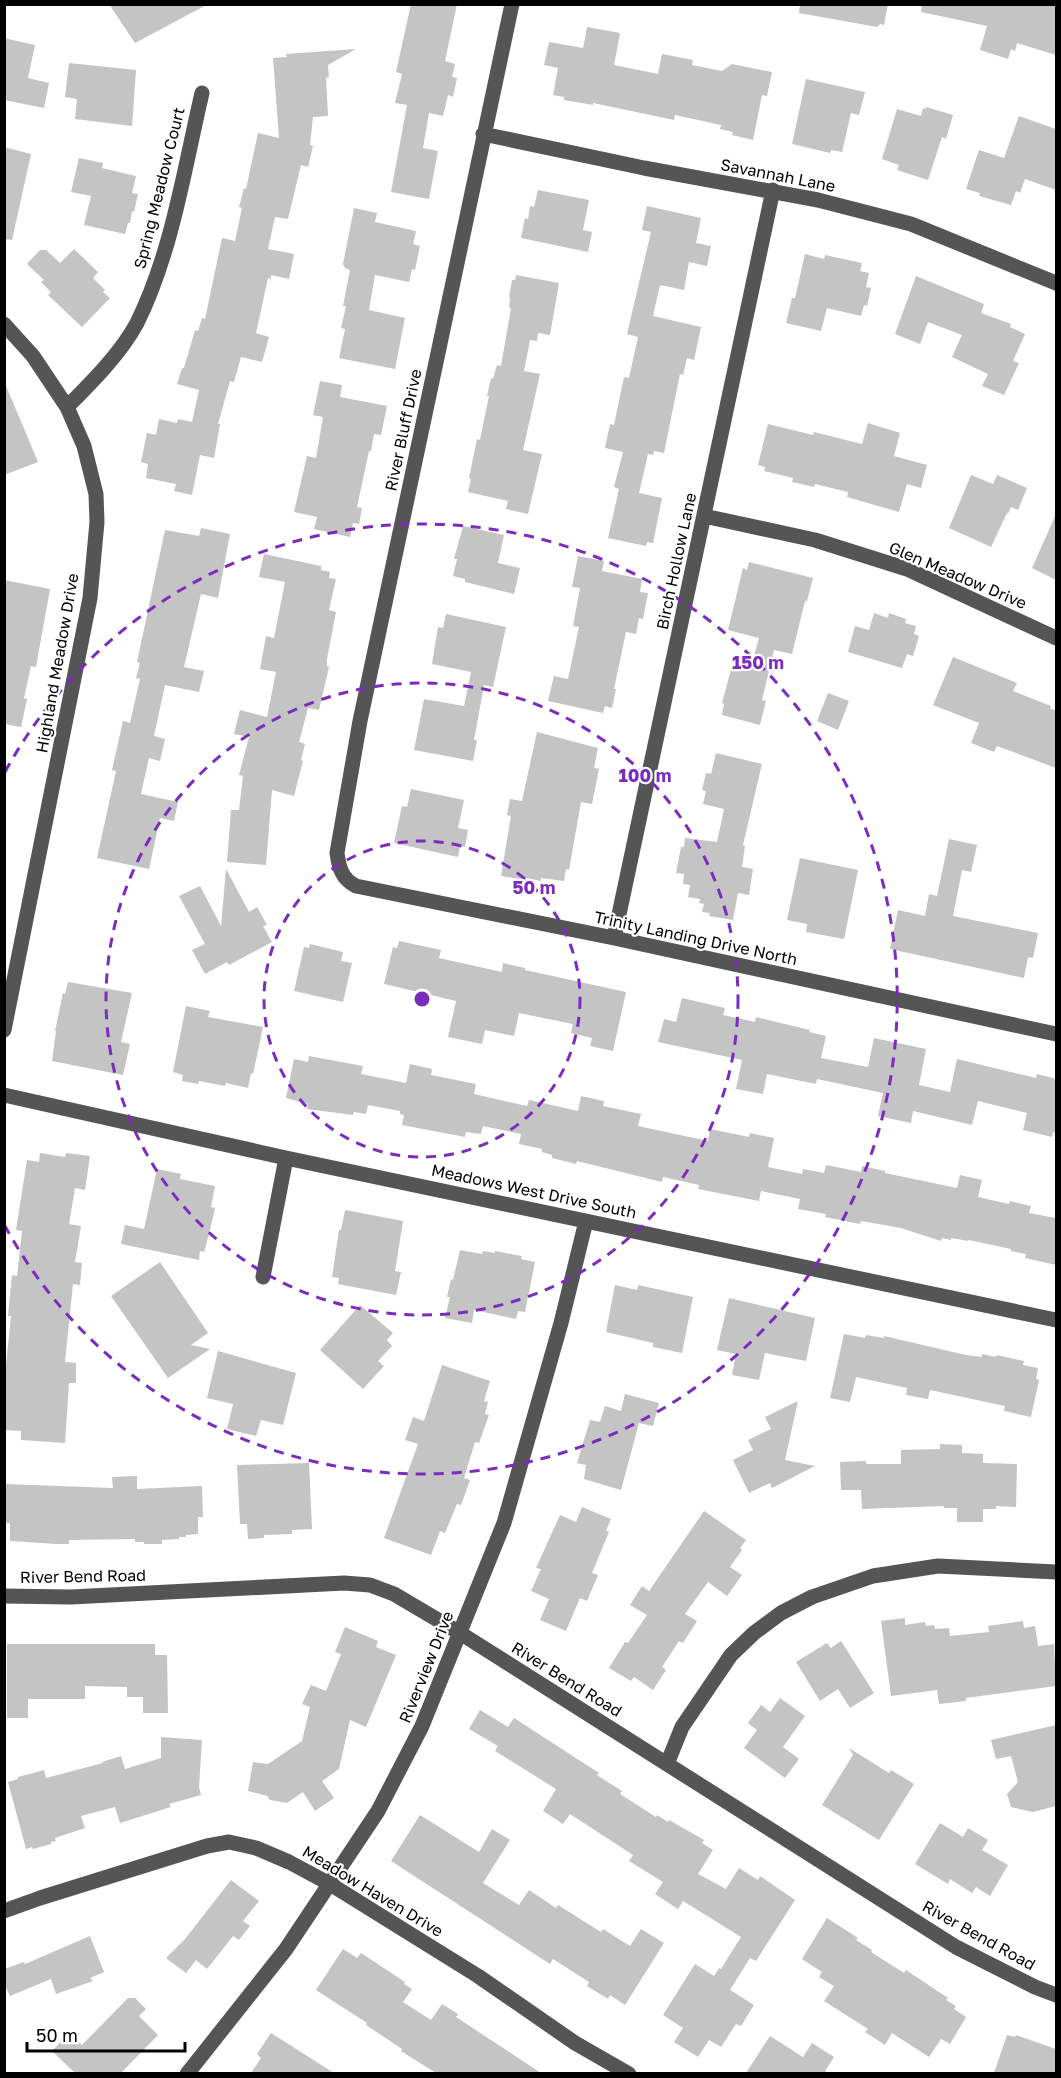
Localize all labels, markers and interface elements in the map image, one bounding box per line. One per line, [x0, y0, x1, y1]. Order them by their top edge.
street label: Spring Meadow Court [129, 105, 189, 271]
street label: Savannah Lane [719, 154, 837, 196]
street label: River Bluff Drive [380, 367, 426, 493]
street label: Birch Hollow Lane [652, 491, 700, 631]
street label: Glen Meadow Drive [886, 537, 1030, 613]
street label: Highland Meadow Drive [31, 572, 83, 754]
text: 150 m [732, 651, 784, 673]
text: 100 m [619, 764, 671, 786]
text: 50 m [513, 876, 555, 898]
street label: Trinity Landing Drive North [593, 907, 799, 969]
centre of rings [412, 989, 432, 1009]
street label: Meadows West Drive South [430, 1159, 638, 1223]
street label: River Bend Road [20, 1565, 146, 1587]
street label: Riverview Drive [394, 1608, 458, 1726]
street label: River Bend Road [508, 1637, 626, 1721]
street label: Meadow Haven Drive [299, 1841, 447, 1941]
street label: River Bend Road [919, 1896, 1039, 1974]
scale bar [27, 2015, 184, 2053]
text: 50 m [36, 2024, 78, 2046]

